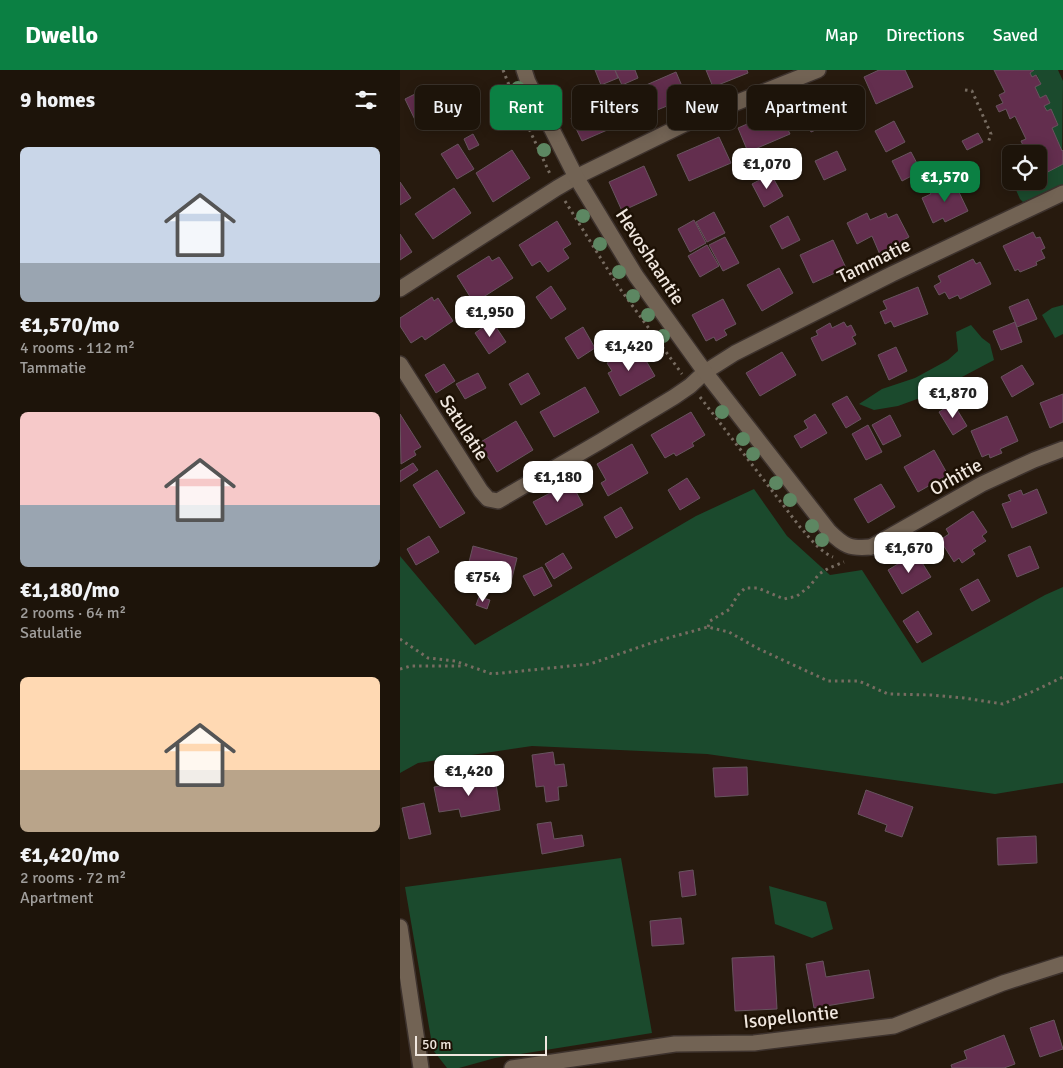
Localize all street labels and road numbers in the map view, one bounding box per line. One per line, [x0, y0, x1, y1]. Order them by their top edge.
street label: Hevoshaantie [610, 204, 690, 310]
street label: Tammatie [833, 233, 915, 289]
street label: Satulatie [434, 391, 494, 465]
street label: Orhitie [926, 453, 986, 501]
street label: Isopellontie [742, 1000, 840, 1034]

